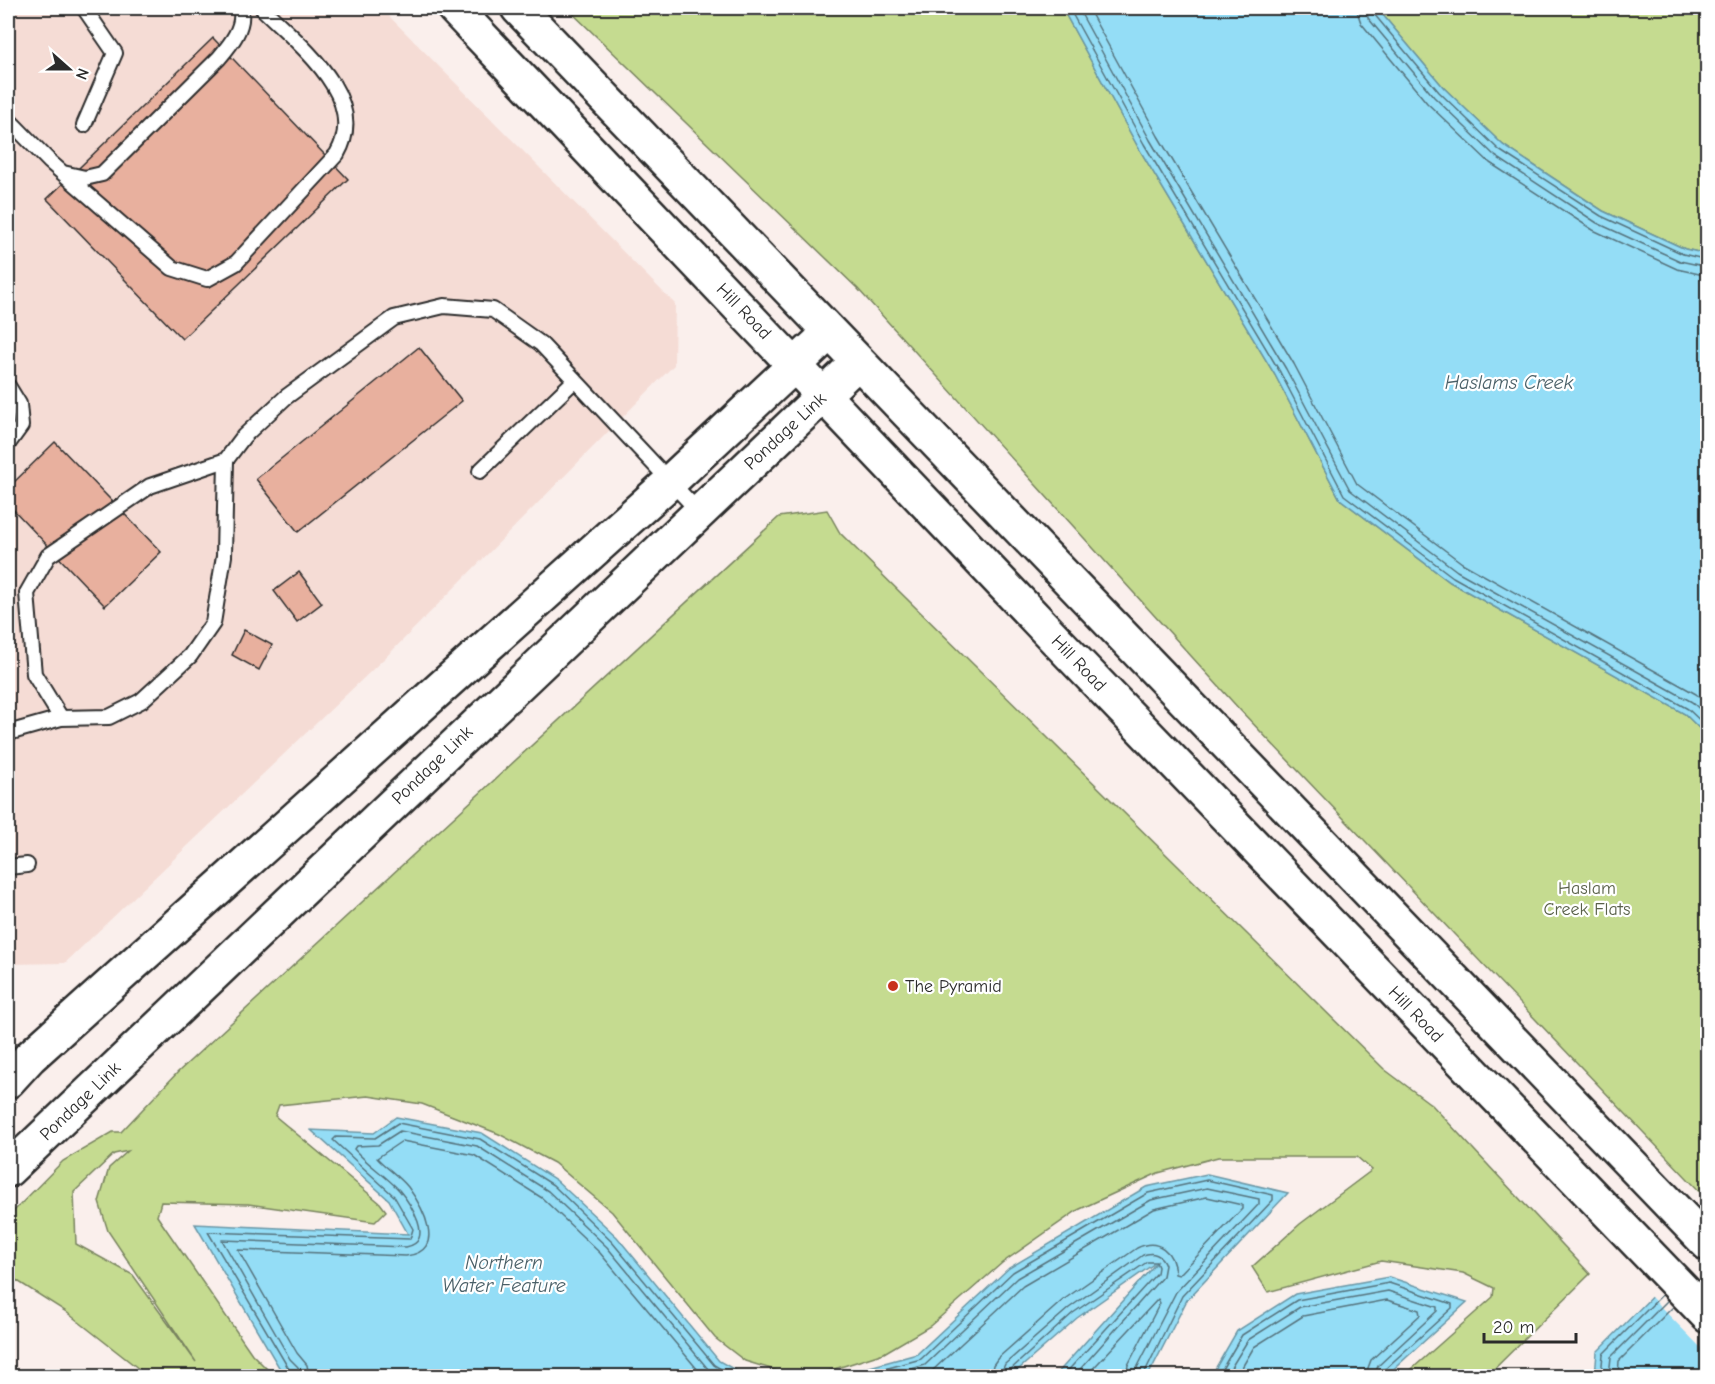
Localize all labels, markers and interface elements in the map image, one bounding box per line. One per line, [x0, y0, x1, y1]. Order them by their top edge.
north arrow [39, 39, 99, 99]
text: N [72, 66, 92, 82]
street label: Hill Road [712, 279, 775, 344]
water label: Haslams Creek [1445, 371, 1574, 394]
street label: Pondage Link [740, 388, 831, 474]
street label: Hill Road [1047, 631, 1110, 696]
street label: Pondage Link [388, 722, 477, 809]
park label: Haslam Creek Flats [1544, 878, 1630, 920]
place label: The Pyramid [905, 976, 1002, 997]
marker: The Pyramid [886, 979, 900, 993]
street label: Hill Road [1384, 982, 1447, 1047]
street label: Pondage Link [36, 1058, 125, 1145]
water label: Northern Water Feature [442, 1251, 566, 1297]
scale bar [1484, 1306, 1576, 1344]
text: 20 m [1493, 1317, 1534, 1338]

